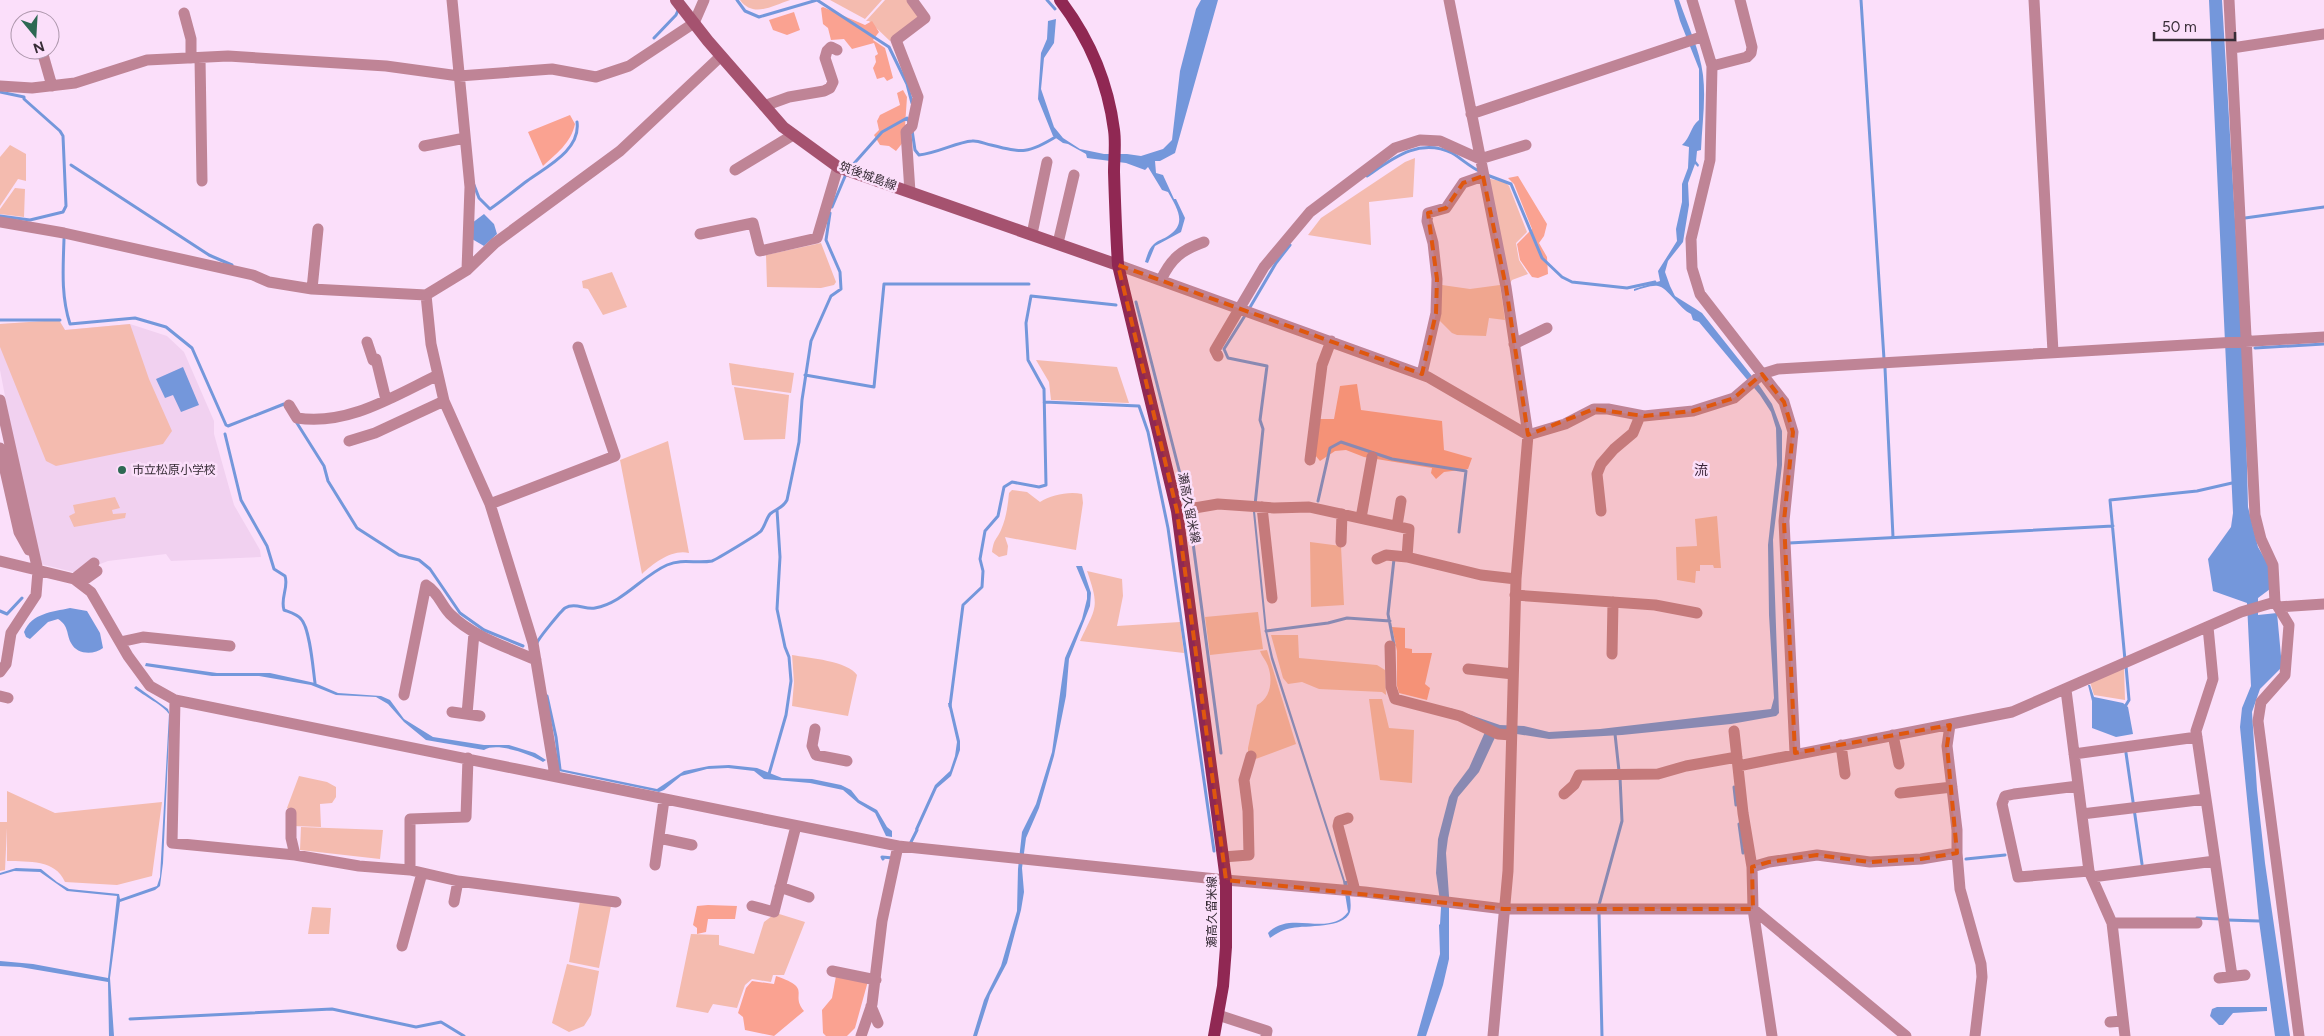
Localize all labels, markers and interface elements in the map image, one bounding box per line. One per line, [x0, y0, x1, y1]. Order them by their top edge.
north arrow [10, 10, 60, 60]
scale bar [2154, 10, 2235, 42]
text: 50 m [2162, 18, 2197, 36]
text: N [31, 37, 47, 57]
street label: 筑後城島線 [837, 159, 899, 193]
district label: 流 [1694, 462, 1708, 479]
place label: 市立松原小学校 [132, 463, 216, 477]
marker: 市立松原小学校 [116, 464, 128, 476]
street label: 瀬高久留米線 [1175, 471, 1203, 545]
street label: 瀬高久留米線 [1205, 876, 1219, 948]

